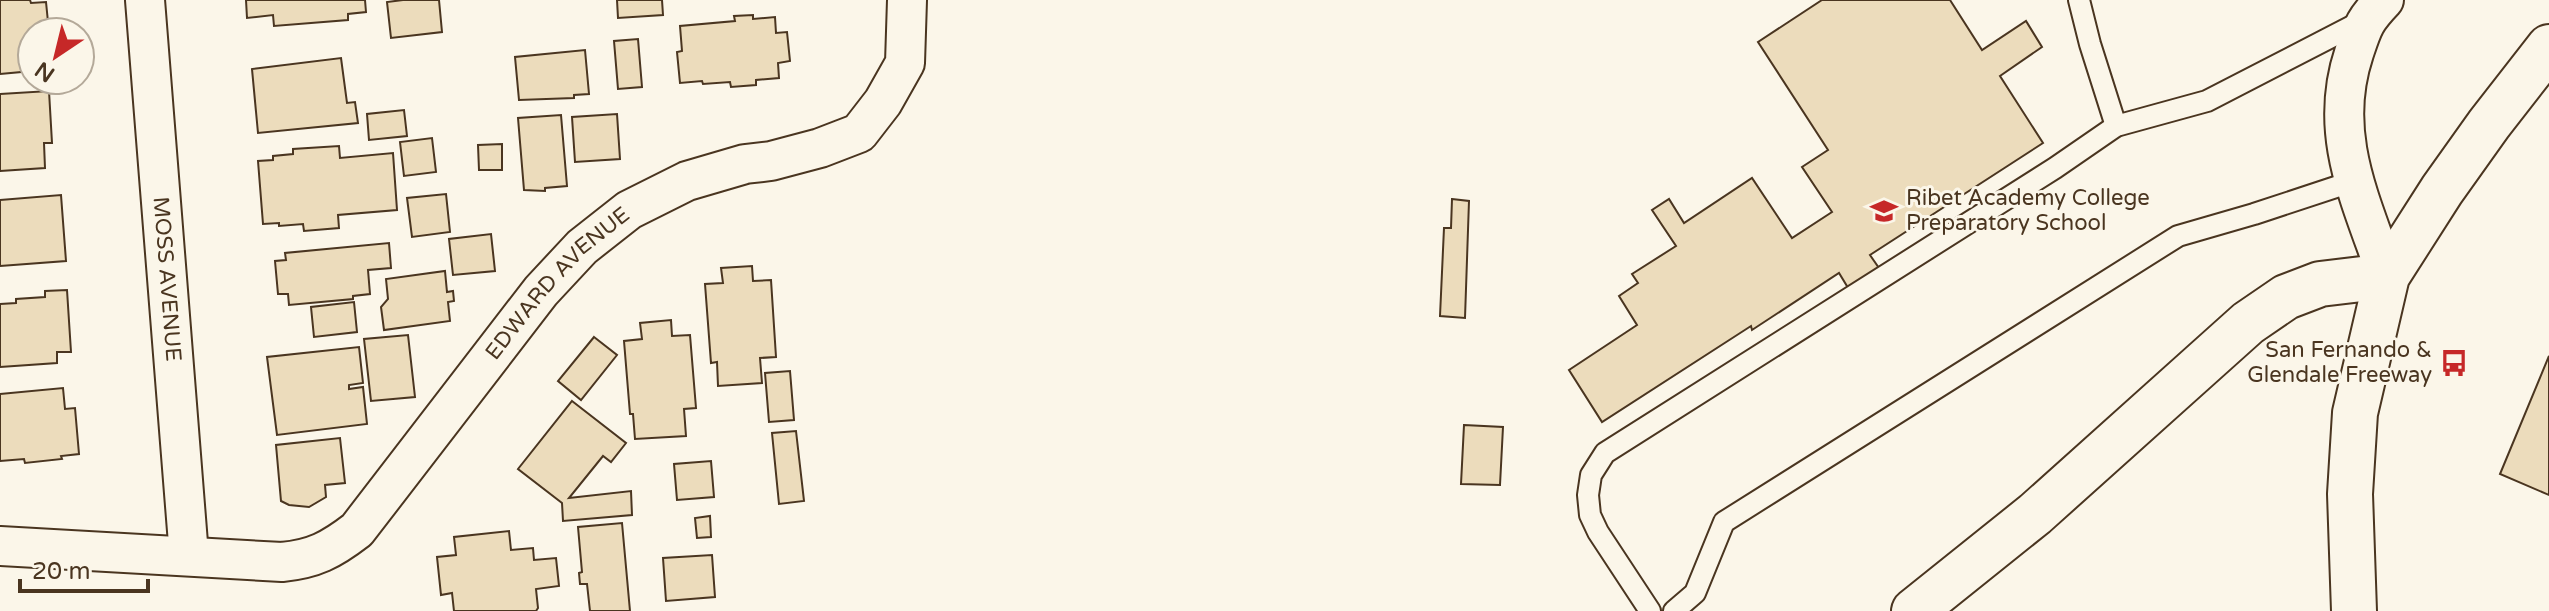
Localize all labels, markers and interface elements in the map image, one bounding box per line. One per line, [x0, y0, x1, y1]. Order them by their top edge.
north arrow [16, 16, 96, 96]
text: N [30, 56, 60, 87]
place label: Ribet Academy College Preparatory School [1906, 185, 2150, 236]
street label: MOSS AVENUE [148, 196, 187, 362]
school or university icon: Ribet Academy College Preparatory School [1869, 196, 1899, 226]
street label: EDWARD AVENUE [480, 201, 635, 365]
place label: San Fernando & Glendale Freeway [2247, 337, 2432, 388]
bus stop icon: San Fernando & Glendale Freeway [2439, 348, 2469, 378]
scale bar [20, 543, 148, 593]
text: 20 m [32, 557, 90, 586]

